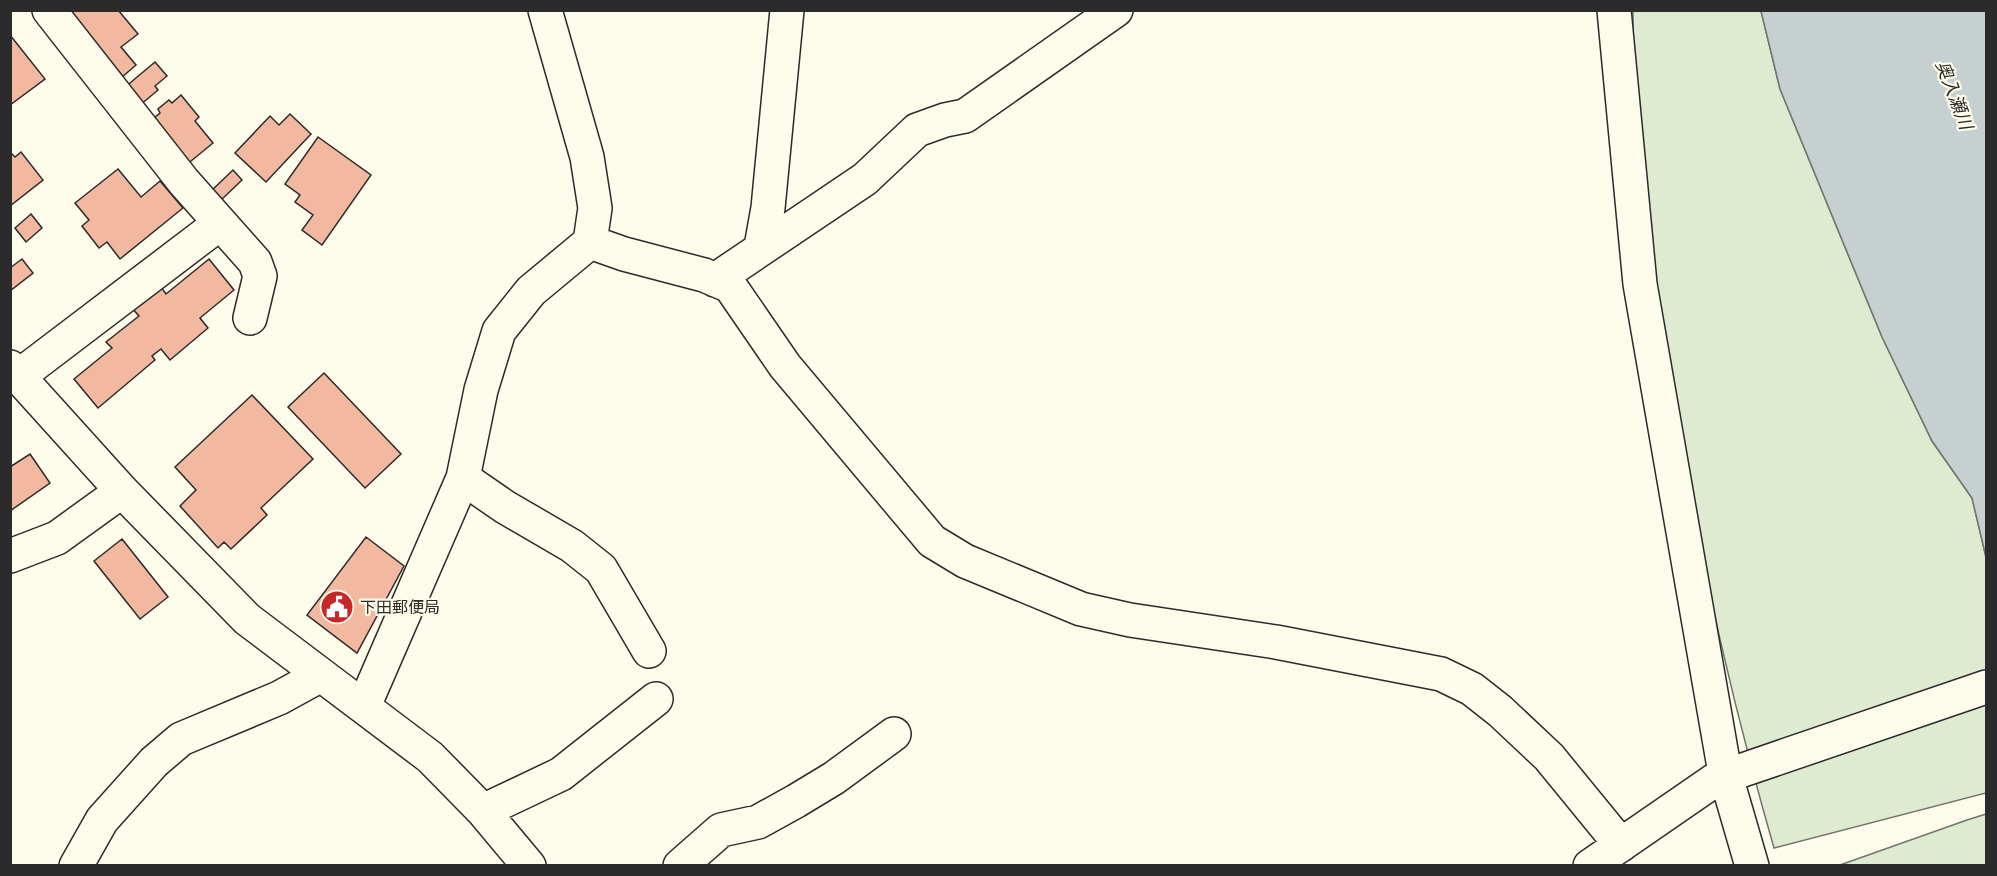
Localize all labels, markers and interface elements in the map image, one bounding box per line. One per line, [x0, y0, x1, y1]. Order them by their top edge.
water label: 奥入瀬川 [1932, 57, 1978, 134]
public building icon: 下田郵便局 [319, 589, 355, 625]
place label: 下田郵便局 [360, 598, 440, 616]

